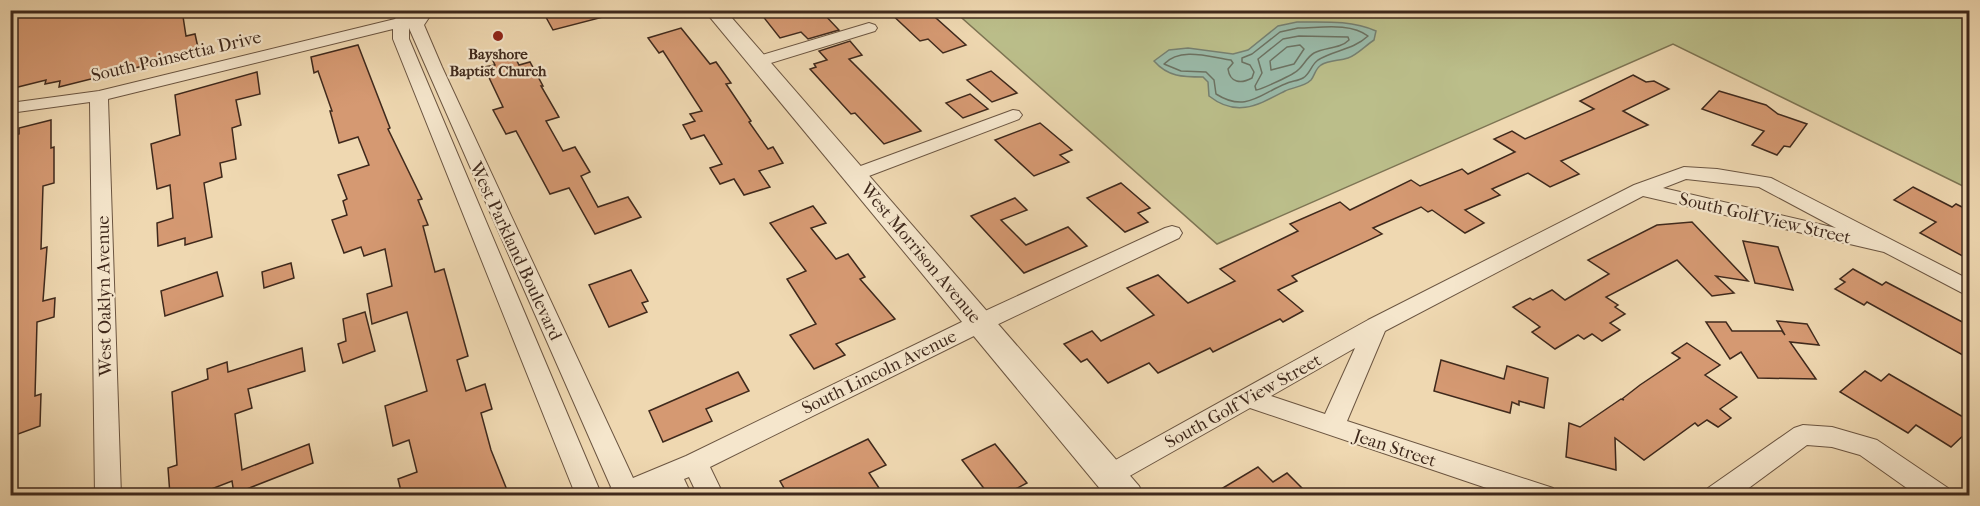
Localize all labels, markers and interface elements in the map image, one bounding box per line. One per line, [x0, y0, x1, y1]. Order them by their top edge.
street label: South Poinsettia Drive [89, 27, 263, 86]
marker: Bayshore Baptist Church [491, 29, 505, 43]
place label: Bayshore Baptist Church [450, 45, 547, 80]
street label: West Parkland Boulevard [465, 158, 566, 344]
street label: West Morrison Avenue [855, 178, 985, 328]
street label: South Golf View Street [1677, 188, 1853, 249]
street label: West Oaklyn Avenue [93, 215, 116, 378]
street label: South Lincoln Avenue [798, 326, 960, 419]
street label: South Golf View Street [1161, 349, 1326, 453]
street label: Jean Street [1349, 425, 1439, 472]

